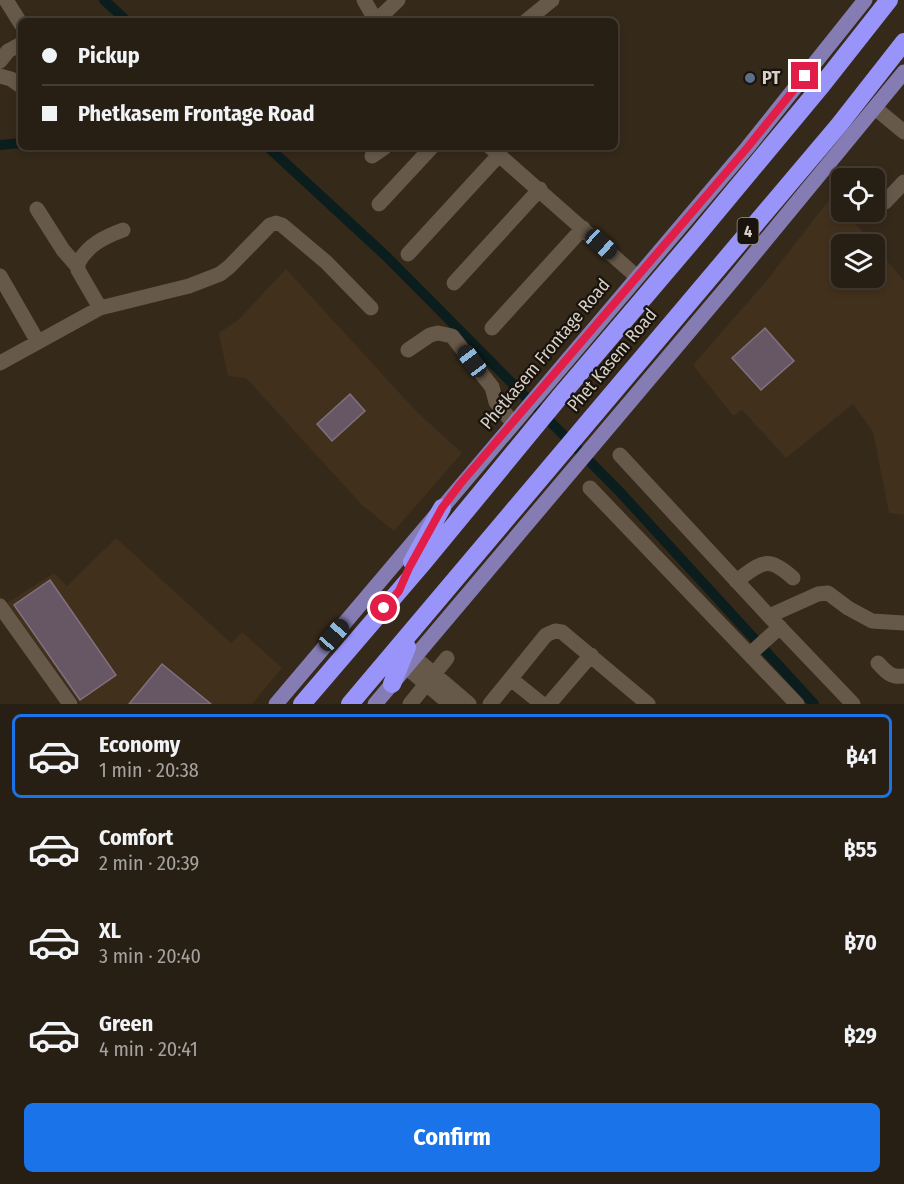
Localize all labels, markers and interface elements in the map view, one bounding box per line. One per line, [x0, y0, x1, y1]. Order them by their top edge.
text: Pickup [78, 42, 140, 69]
route end [791, 62, 818, 89]
place label: PT [762, 67, 780, 89]
marker: PT [743, 71, 757, 85]
text: Phetkasem Frontage Road [78, 100, 314, 127]
map controls [831, 168, 885, 288]
button: locate [831, 168, 885, 222]
road number: 4 [738, 218, 758, 244]
car [582, 225, 620, 263]
button: layers [831, 234, 885, 288]
street label: Phetkasem Frontage Road [476, 274, 614, 434]
street label: Phet Kasem Road [563, 304, 661, 416]
car [454, 341, 490, 381]
route start [370, 594, 397, 621]
car [315, 616, 353, 654]
icon: car [27, 729, 81, 783]
text: Economy [99, 731, 180, 758]
text: ฿41 [846, 743, 877, 770]
text: 1 min · 20:38 [99, 758, 199, 782]
icon: car [27, 822, 81, 876]
text: Comfort [99, 824, 173, 851]
text: ฿55 [844, 836, 877, 863]
text: 2 min · 20:39 [99, 851, 199, 875]
icon: car [27, 915, 81, 969]
text: XL [99, 917, 121, 944]
text: ฿70 [844, 929, 877, 956]
text: 3 min · 20:40 [99, 944, 201, 968]
icon: car [27, 1008, 81, 1062]
text: Green [99, 1010, 153, 1037]
text: ฿29 [844, 1022, 877, 1049]
text: 4 min · 20:41 [99, 1037, 198, 1061]
button: Confirm [24, 1103, 880, 1172]

